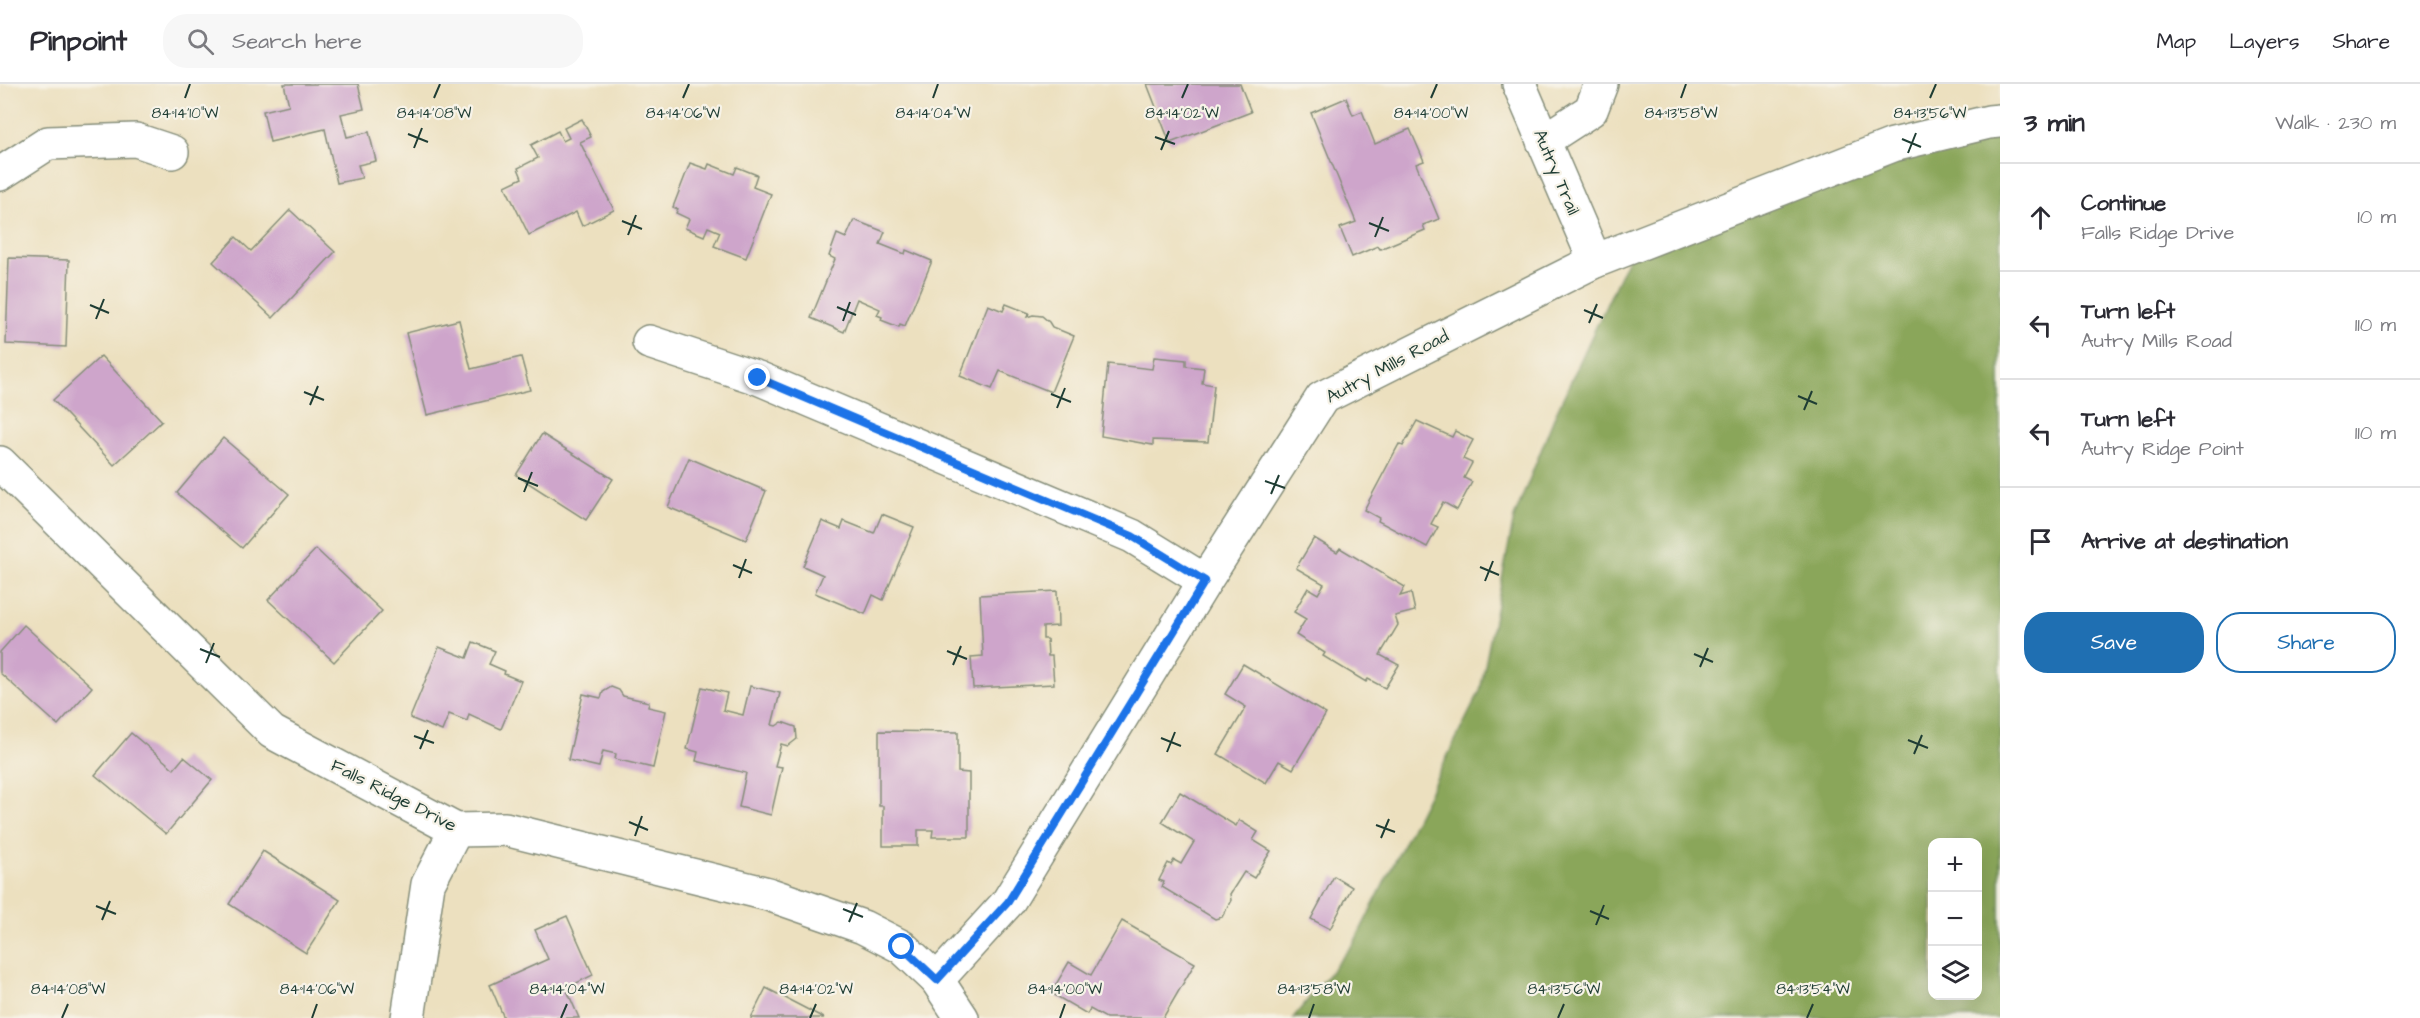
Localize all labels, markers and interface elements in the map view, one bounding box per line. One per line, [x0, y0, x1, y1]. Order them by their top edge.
search box [163, 14, 583, 68]
text: Pinpoint [30, 22, 127, 61]
icon: search [184, 25, 217, 58]
text: Search here [232, 26, 362, 57]
text: Map [2156, 27, 2196, 56]
text: Layers [2229, 27, 2299, 56]
text: Share [2332, 27, 2390, 56]
text: 84°14'10"W [152, 103, 218, 124]
text: 84°14'08"W [397, 103, 471, 124]
text: 84°14'06"W [646, 103, 720, 124]
text: 84°14'04"W [895, 103, 971, 124]
text: 84°14'02"W [1145, 103, 1219, 124]
text: 84°14'00"W [1394, 103, 1468, 124]
text: 84°13'58"W [1644, 103, 1718, 124]
text: 84°13'56"W [1894, 103, 1966, 124]
text: 3 min [2024, 105, 2085, 141]
text: Walk · 230 m [2275, 109, 2396, 137]
street label: Autry Trail [1526, 126, 1586, 219]
text: Continue [2081, 188, 2166, 219]
icon: ahead [2024, 201, 2057, 234]
text: 10 m [2357, 203, 2396, 231]
text: Falls Ridge Drive [2081, 219, 2234, 247]
text: Turn left [2081, 296, 2175, 327]
icon: left [2024, 309, 2057, 342]
text: 110 m [2355, 311, 2396, 339]
street label: Autry Mills Road [1321, 324, 1454, 410]
text: Autry Mills Road [2081, 327, 2232, 355]
route end [744, 364, 770, 390]
text: Turn left [2081, 404, 2175, 435]
icon: left [2024, 417, 2057, 450]
text: 110 m [2355, 419, 2396, 447]
text: Autry Ridge Point [2081, 435, 2244, 463]
icon: arrive [2024, 525, 2057, 558]
text: Arrive at destination [2081, 526, 2288, 557]
button: Save [2024, 612, 2204, 673]
button: Share [2216, 612, 2396, 673]
street label: Falls Ridge Drive [326, 753, 461, 839]
map controls [1928, 838, 1982, 1000]
button: + [1928, 838, 1982, 892]
button: − [1928, 892, 1982, 946]
route start [888, 933, 914, 959]
button: layers [1928, 946, 1982, 1000]
text: 84°14'08"W [31, 979, 105, 1000]
text: 84°14'06"W [280, 979, 354, 1000]
text: 84°14'04"W [529, 979, 605, 1000]
text: 84°14'02"W [779, 979, 853, 1000]
text: 84°14'00"W [1028, 979, 1102, 1000]
text: 84°13'58"W [1277, 979, 1351, 1000]
text: 84°13'56"W [1528, 979, 1600, 1000]
text: 84°13'54"W [1776, 979, 1850, 1000]

